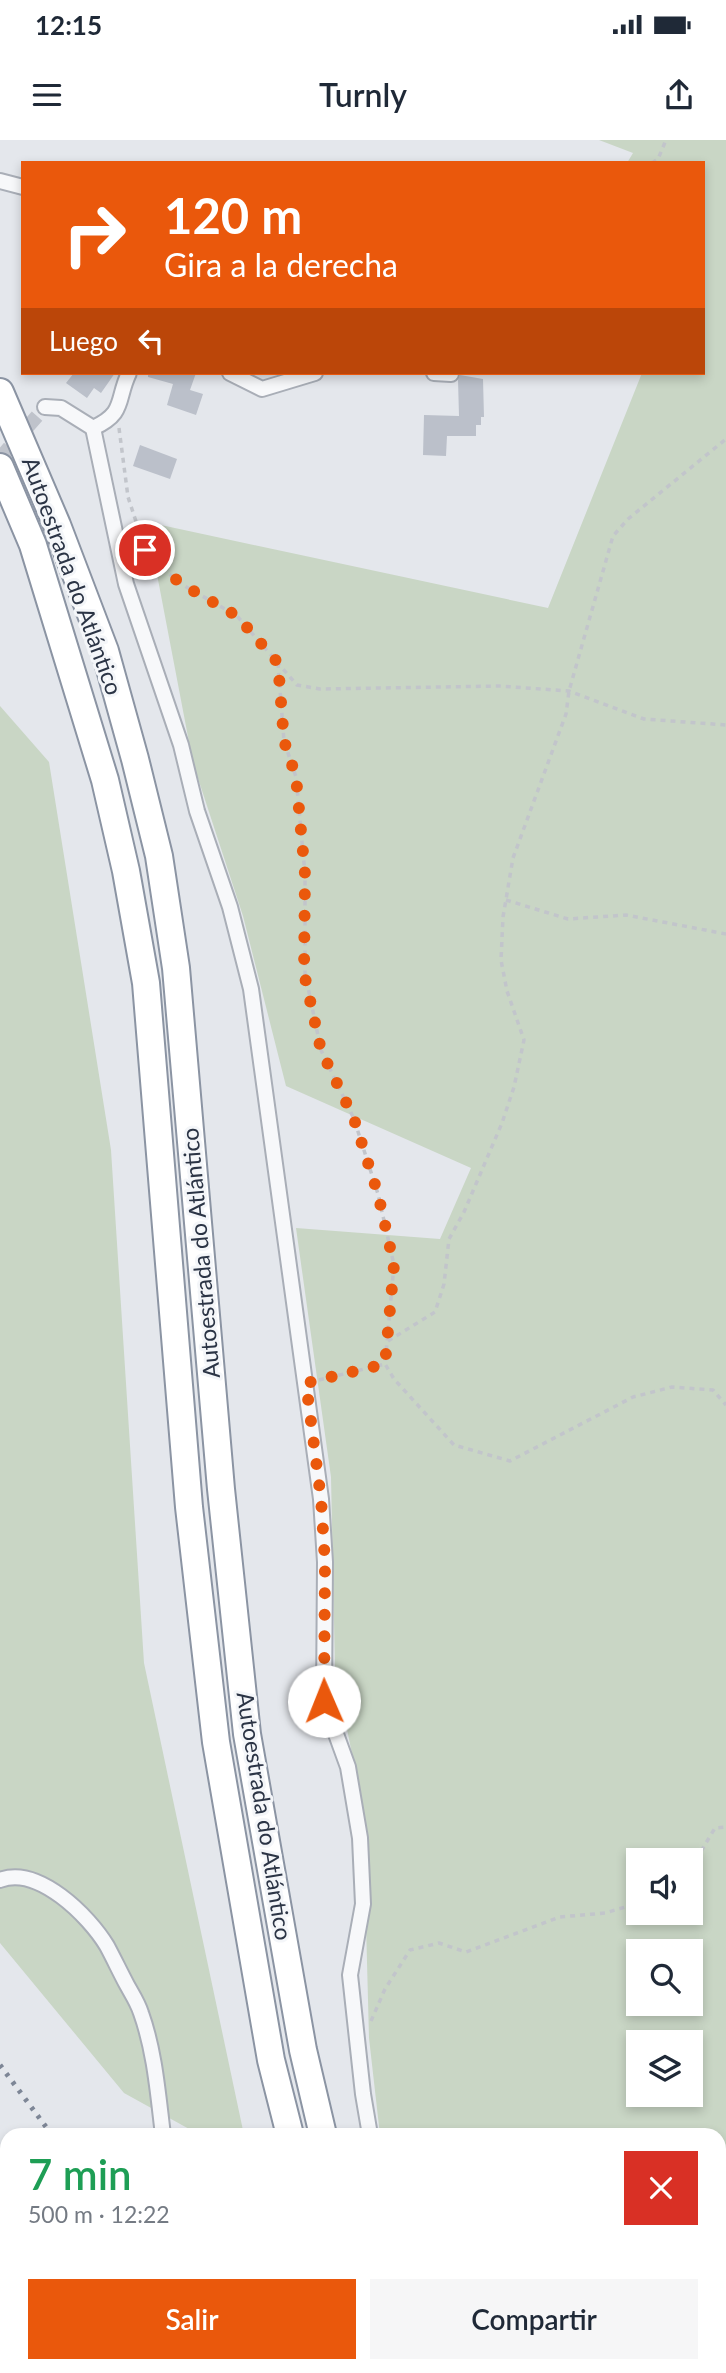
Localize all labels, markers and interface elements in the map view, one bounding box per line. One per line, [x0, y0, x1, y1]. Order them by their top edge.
text: 12:15 [35, 9, 102, 41]
text: Turnly [319, 75, 407, 114]
icon: menu [28, 76, 66, 114]
icon: share [660, 76, 698, 114]
text: 120 m [164, 186, 302, 244]
icon: right [49, 189, 140, 280]
text: Gira a la derecha [164, 245, 398, 284]
icon: left [132, 322, 170, 360]
text: Luego [49, 325, 118, 357]
street label: Autoestrada do Atlántico [17, 453, 129, 698]
pin [115, 520, 175, 580]
icon: arrive [126, 531, 164, 569]
street label: Autoestrada do Atlántico [175, 1127, 225, 1379]
position arrow [287, 1664, 361, 1738]
street label: Autoestrada do Atlántico [232, 1690, 298, 1942]
map controls [626, 1848, 703, 2107]
button: sound [626, 1848, 703, 1925]
button: search [626, 1939, 703, 2016]
button: layers [626, 2030, 703, 2107]
text: 7 min [28, 2149, 132, 2199]
button: close [624, 2151, 698, 2225]
text: 500 m · 12:22 [28, 2200, 170, 2228]
button: Salir [28, 2279, 356, 2359]
button: Compartir [370, 2279, 698, 2359]

